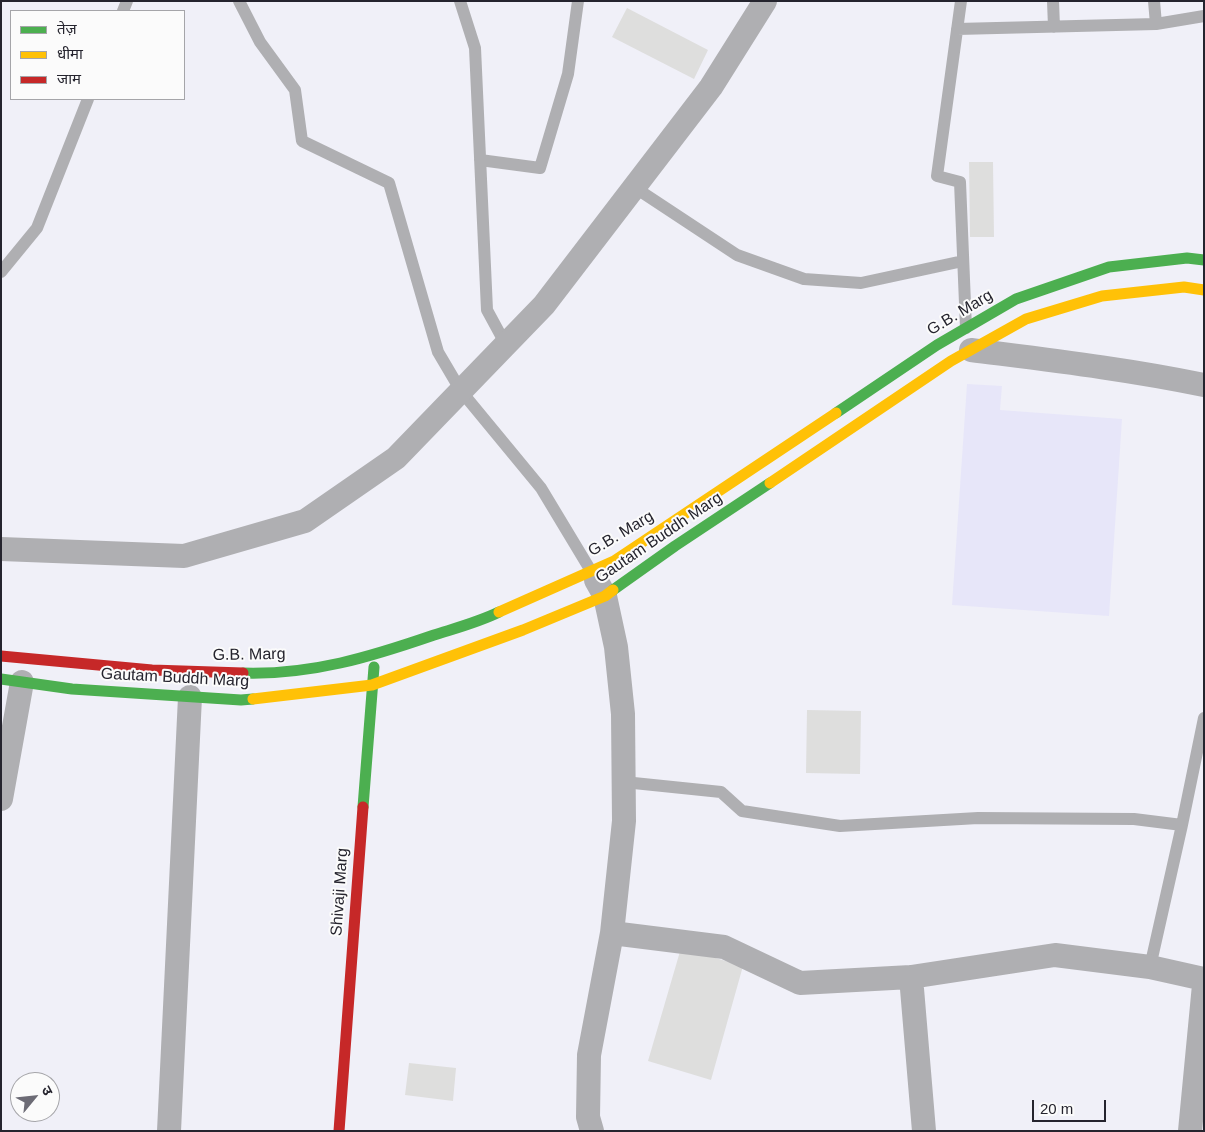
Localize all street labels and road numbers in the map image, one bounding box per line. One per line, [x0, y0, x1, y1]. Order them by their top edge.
street label: G.B. Marg [924, 286, 996, 340]
street label: Gautam Buddh Marg [592, 489, 726, 587]
street label: G.B. Marg [585, 507, 657, 561]
street label: G.B. Marg [212, 645, 286, 665]
street label: Gautam Buddh Marg [100, 665, 250, 691]
street label: Shivaji Marg [327, 847, 353, 937]

